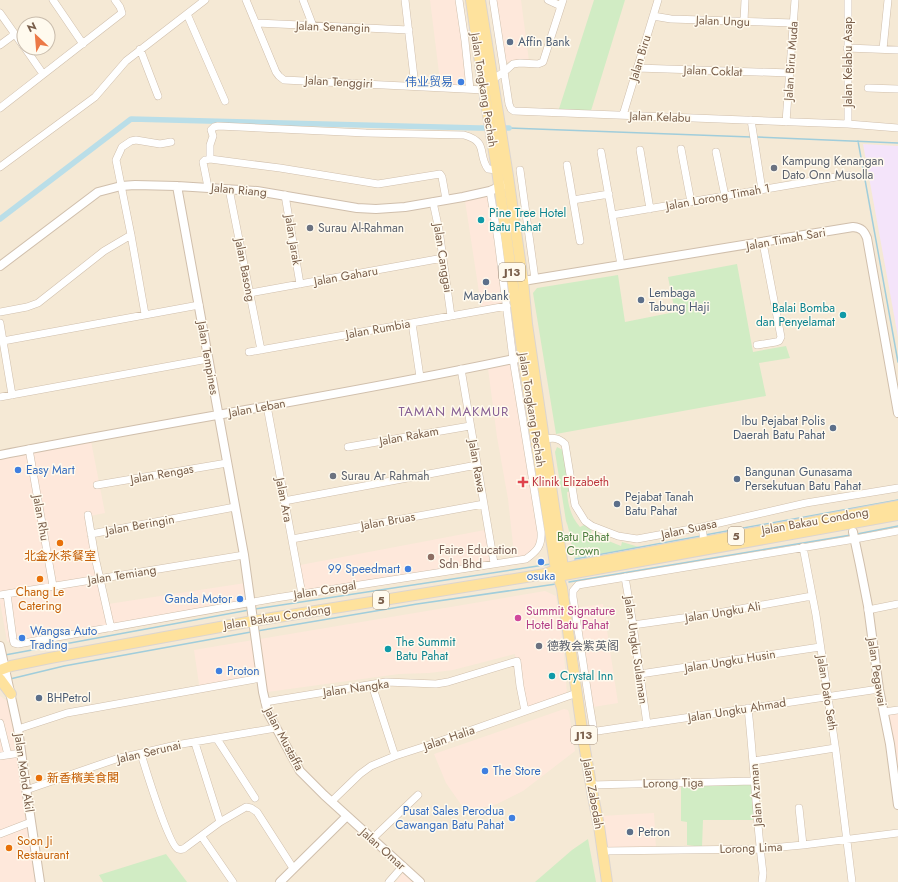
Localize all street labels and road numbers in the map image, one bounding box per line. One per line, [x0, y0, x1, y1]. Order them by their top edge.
street label: Jalan Ungu [694, 11, 750, 31]
street label: Jalan Senangin [293, 17, 371, 37]
street label: Jalan Kelabu Asap [839, 17, 857, 109]
street label: Jalan Biru Muda [779, 20, 803, 103]
street label: Jalan Tongkang Pechah [466, 30, 502, 148]
street label: Jalan Biru [624, 33, 656, 85]
street label: Jalan Coklat [681, 61, 743, 81]
street label: Jalan Tenggiri [303, 71, 373, 93]
street label: Jalan Kelabu [627, 107, 691, 127]
street label: Jalan Riang [208, 178, 268, 201]
street label: Jalan Lorong Timah 1 [663, 179, 771, 215]
street label: Jalan Jarak [280, 211, 306, 267]
street label: Jalan Canggai [428, 220, 457, 294]
street label: Jalan Timah Sari [743, 223, 827, 255]
street label: Jalan Basong [230, 235, 260, 303]
street label: Jalan Gaharu [311, 262, 379, 291]
road number: J13 [499, 263, 525, 281]
street label: Jalan Rumbia [342, 314, 412, 344]
street label: Jalan Tempines [192, 318, 223, 396]
street label: Jalan Tongkang Pechah [514, 350, 550, 468]
street label: Jalan Leban [225, 394, 287, 422]
street label: Jalan Rakam [376, 422, 440, 450]
street label: Jalan Rawa [463, 436, 491, 494]
street label: Jalan Rengas [127, 460, 195, 489]
street label: Jalan Ara [270, 474, 297, 524]
street label: Jalan Rhu [28, 492, 54, 542]
street label: Jalan Bakau Condong [758, 503, 870, 540]
street label: Jalan Bruas [357, 507, 417, 535]
street label: Jalan Beringin [102, 510, 176, 540]
street label: Jalan Suasa [658, 514, 719, 544]
road number: 5 [728, 527, 744, 545]
street label: Jalan Temiang [85, 561, 158, 590]
street label: Jalan Cengal [290, 576, 358, 604]
road number: 5 [373, 591, 389, 609]
street label: Jalan Ungku Sulaiman [619, 593, 652, 705]
street label: Jalan Ungku Ali [682, 597, 762, 627]
street label: Jalan Bakau Condong [220, 600, 332, 635]
street label: Jalan Pegawai [862, 634, 891, 708]
street label: Jalan Ungku Husin [681, 645, 777, 677]
street label: Jalan Dato Seth [812, 652, 842, 732]
street label: Jalan Nangka [320, 674, 390, 702]
street label: Jalan Ungku Ahmad [685, 693, 787, 727]
street label: Jalan Mustaffa [259, 702, 308, 774]
street label: Jalan Halia [419, 721, 477, 756]
road number: J13 [571, 726, 597, 744]
street label: Jalan Mohd Akil [9, 731, 38, 813]
street label: Jalan Serunai [113, 736, 183, 769]
street label: Jalan Zabedah [578, 755, 608, 831]
street label: Jalan Azman [745, 763, 767, 829]
street label: Lorong Tiga [643, 773, 704, 793]
street label: Jalan Omar [355, 822, 410, 875]
street label: Lorong Lima [719, 838, 783, 858]

